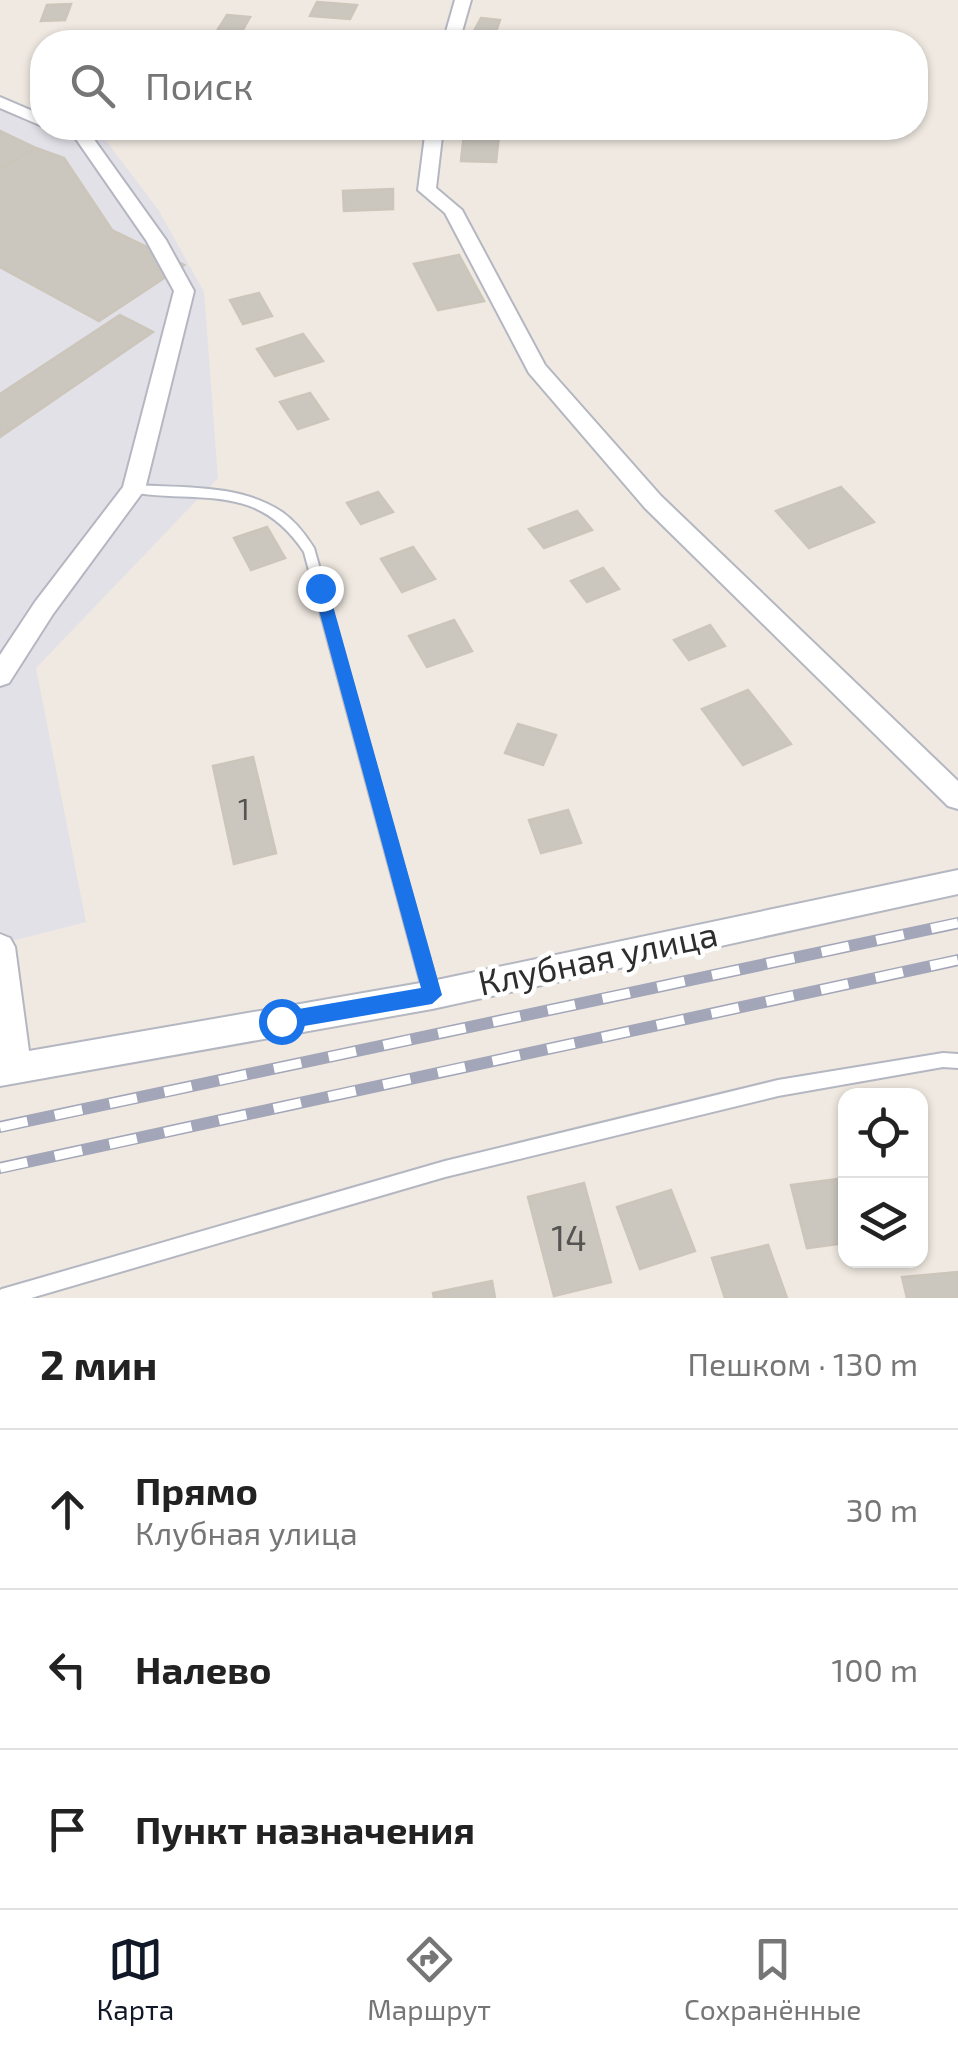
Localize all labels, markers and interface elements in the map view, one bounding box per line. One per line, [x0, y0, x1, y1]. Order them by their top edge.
search box [30, 30, 928, 140]
icon: search [65, 58, 120, 113]
text: Поиск [145, 62, 254, 108]
route end [298, 566, 344, 612]
house number: 1 [238, 790, 250, 826]
street label: Клубная улица [474, 911, 721, 1004]
route start [259, 999, 305, 1045]
map controls [838, 1088, 928, 1268]
button: locate [838, 1088, 928, 1178]
button: layers [838, 1178, 928, 1268]
house number: 14 [551, 1216, 587, 1258]
text: 2 мин [40, 1338, 157, 1388]
text: Пешком · 130 m [687, 1344, 918, 1382]
text: Прямо [135, 1467, 258, 1513]
icon: ahead [40, 1482, 95, 1537]
text: 30 m [846, 1490, 918, 1528]
text: Клубная улица [135, 1513, 358, 1551]
icon: left [40, 1642, 95, 1697]
text: Налево [135, 1646, 271, 1692]
text: 100 m [832, 1650, 918, 1688]
icon: arrive [40, 1802, 95, 1857]
text: Пункт назначения [135, 1806, 475, 1852]
tab: Карта [97, 1932, 174, 2026]
tab: Маршрут [367, 1932, 491, 2026]
tab: Сохранённые [684, 1932, 861, 2026]

